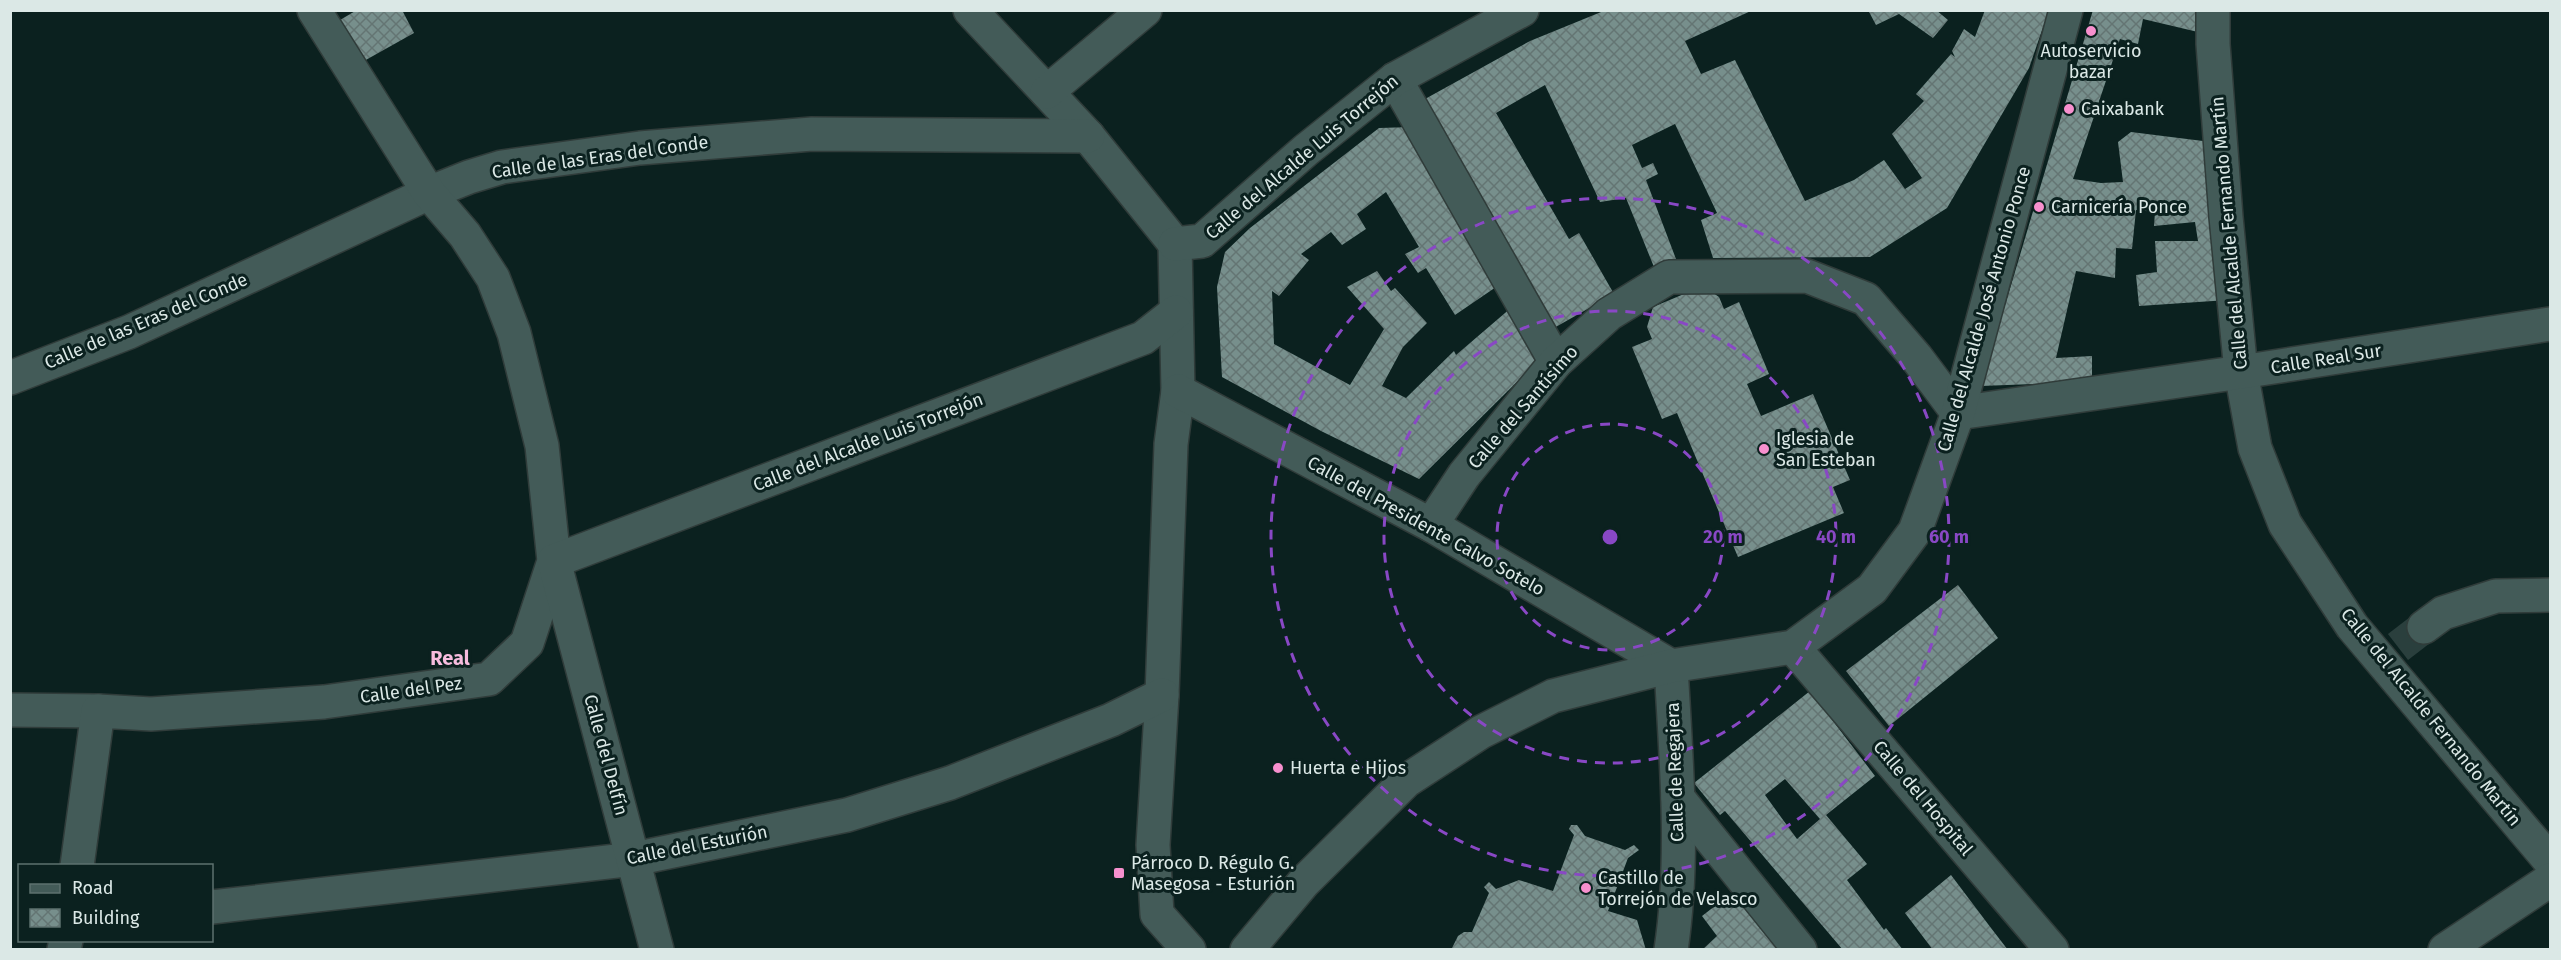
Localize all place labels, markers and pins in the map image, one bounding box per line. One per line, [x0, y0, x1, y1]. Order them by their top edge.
marker: Autoservicio bazar [2084, 24, 2098, 38]
place label: Autoservicio bazar [2041, 40, 2141, 83]
place label: Caixabank [2081, 98, 2165, 120]
marker: Caixabank [2062, 102, 2076, 116]
place label: Carnicería Ponce [2051, 196, 2187, 218]
marker: Carnicería Ponce [2032, 200, 2046, 214]
place label: Iglesia de San Esteban [1776, 428, 1876, 471]
marker: Iglesia de San Esteban [1757, 442, 1771, 456]
centre of rings [1600, 527, 1620, 547]
place label: Huerta e Hijos [1290, 757, 1406, 779]
marker: Huerta e Hijos [1271, 761, 1285, 775]
place label: Párroco D. Régulo G. Masegosa - Esturión [1131, 852, 1295, 895]
marker: Párroco D. Régulo G. Masegosa - Esturión [1112, 866, 1126, 880]
place label: Castillo de Torrejón de Velasco [1598, 867, 1758, 910]
marker: Castillo de Torrejón de Velasco [1579, 881, 1593, 895]

